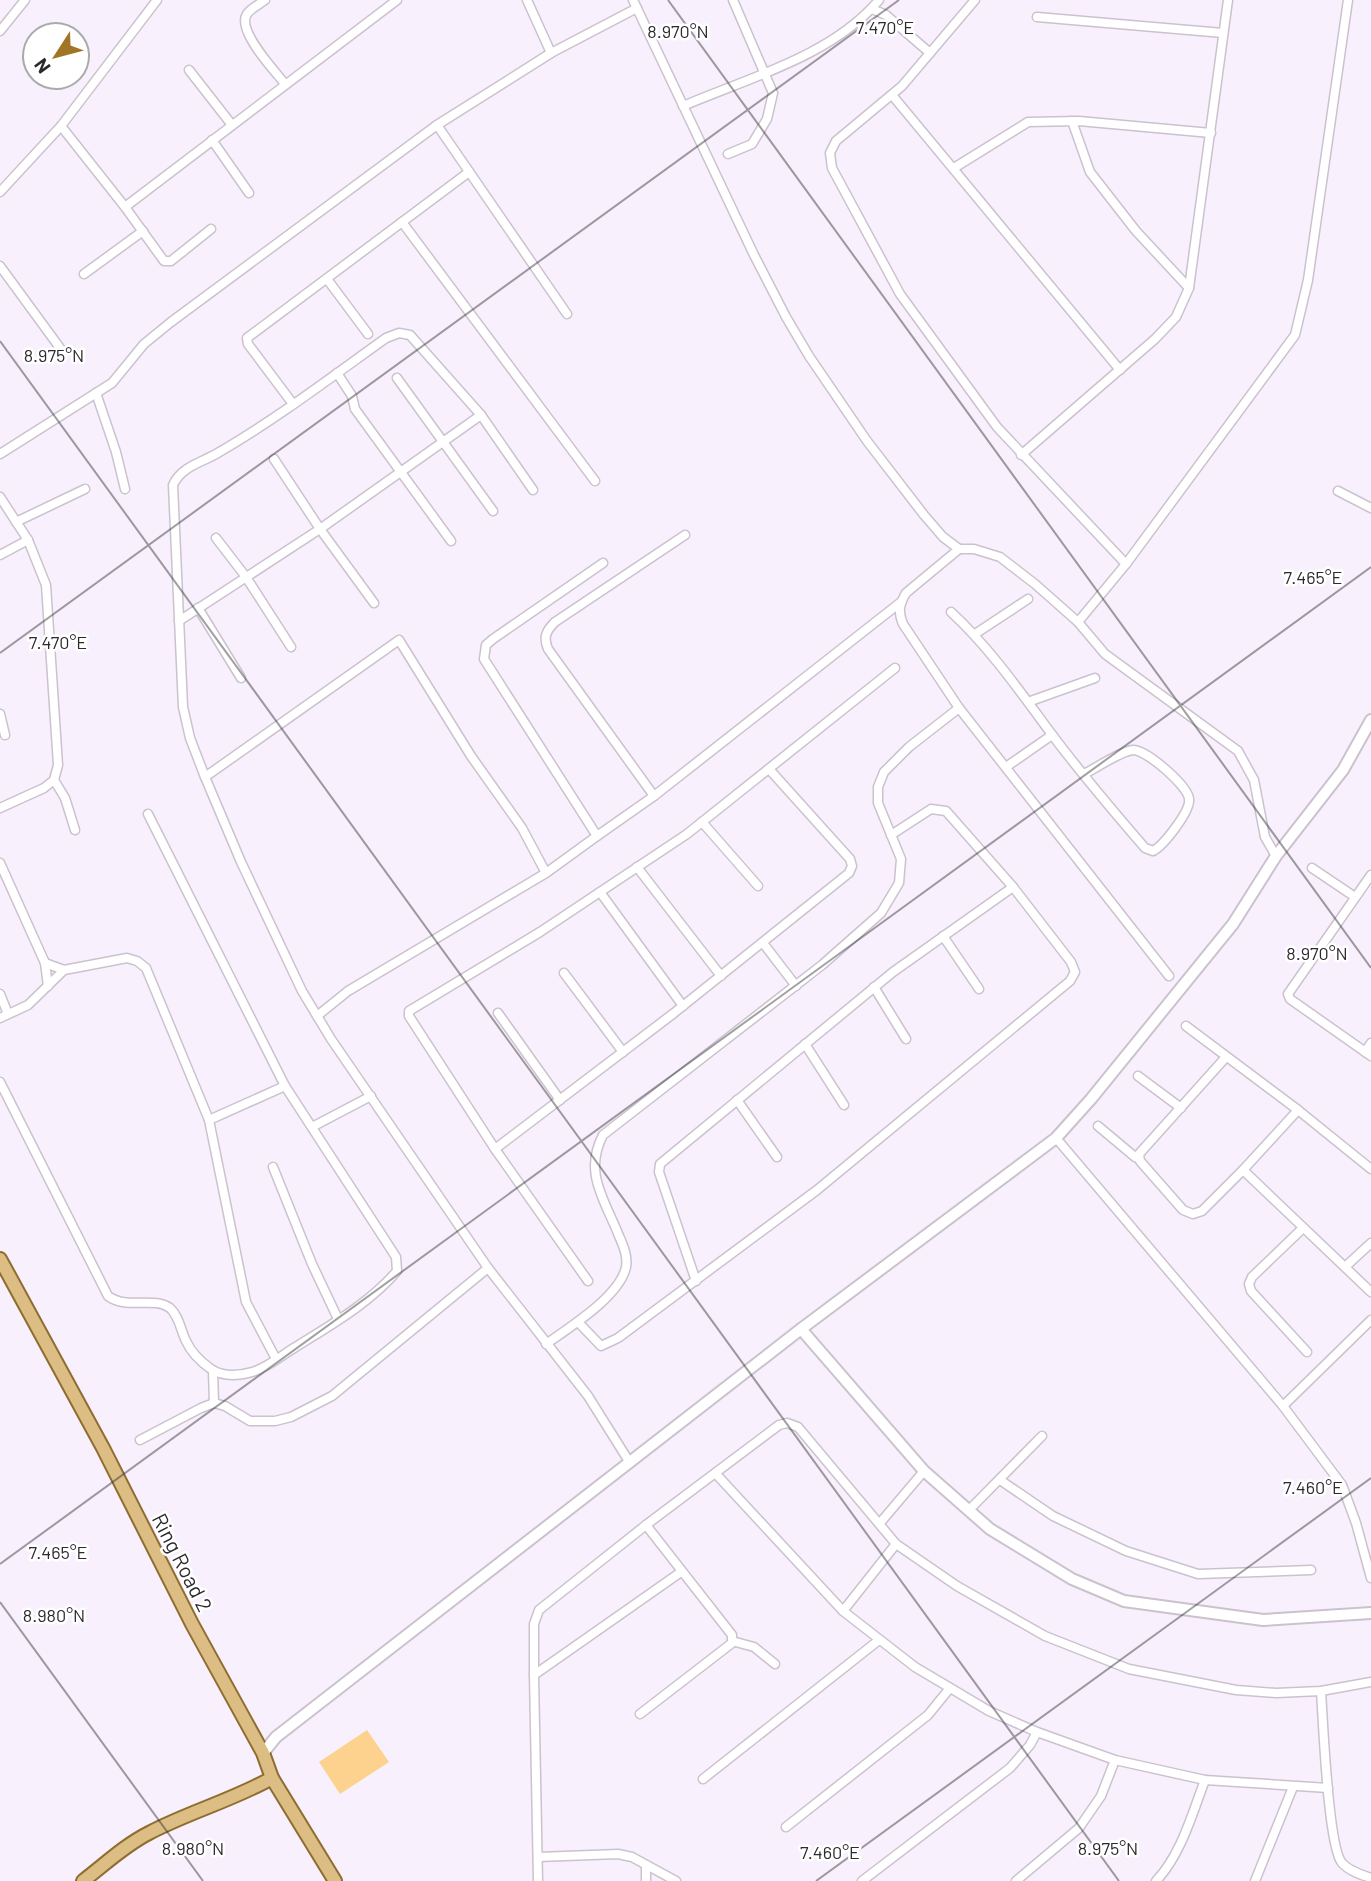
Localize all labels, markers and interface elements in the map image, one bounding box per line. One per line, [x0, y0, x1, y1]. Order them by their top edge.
text: 7.470°E [856, 16, 914, 38]
text: 8.970°N [647, 20, 709, 42]
north arrow [21, 21, 91, 91]
text: N [29, 54, 55, 78]
text: 8.975°N [24, 344, 84, 366]
text: 7.465°E [1284, 566, 1342, 588]
text: 7.470°E [29, 631, 87, 653]
text: 8.970°N [1286, 942, 1348, 964]
text: 7.460°E [1283, 1476, 1343, 1498]
street label: Ring Road 2 [148, 1509, 218, 1615]
text: 7.465°E [29, 1541, 87, 1563]
text: 8.980°N [23, 1604, 85, 1626]
text: 8.980°N [162, 1837, 224, 1859]
text: 8.975°N [1078, 1837, 1138, 1859]
text: 7.460°E [800, 1841, 860, 1863]

